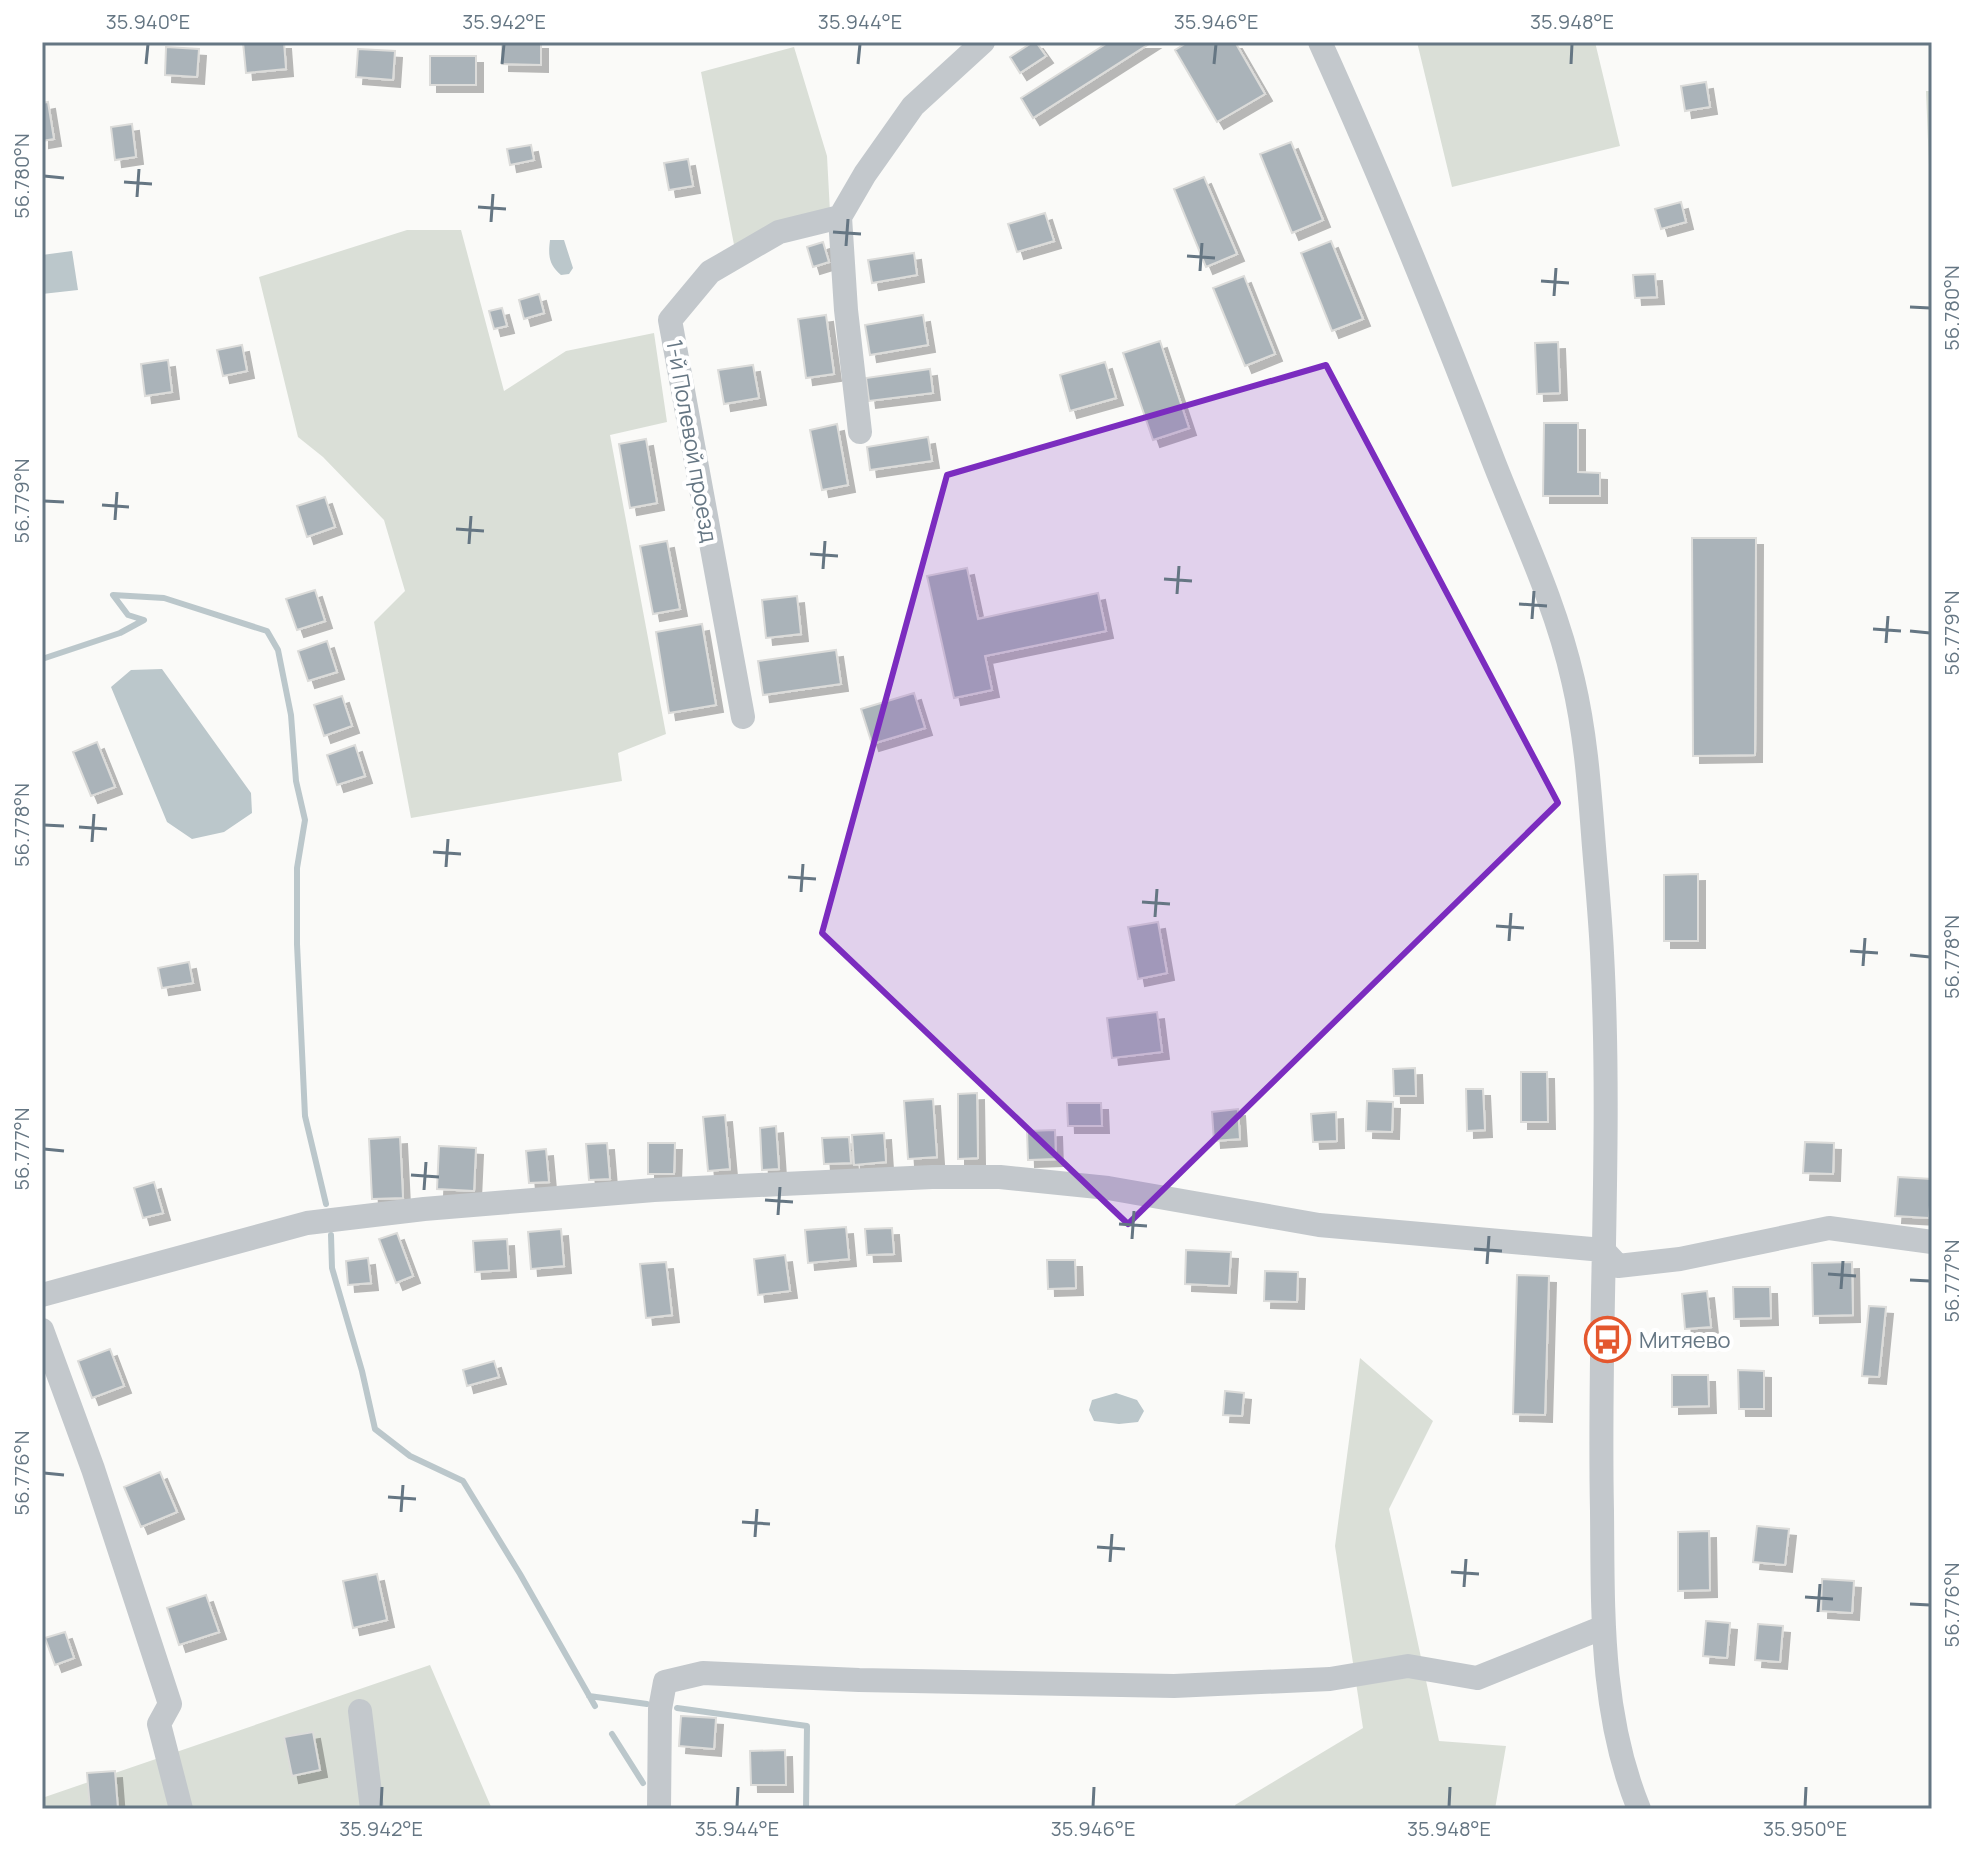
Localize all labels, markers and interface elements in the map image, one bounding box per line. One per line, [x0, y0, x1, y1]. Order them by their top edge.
text: 35.940°E [106, 8, 190, 35]
text: 35.942°E [462, 8, 546, 35]
text: 35.944°E [818, 8, 902, 35]
text: 35.946°E [1174, 8, 1258, 35]
text: 35.948°E [1530, 8, 1614, 35]
text: 56.780°N [8, 133, 35, 219]
text: 56.780°N [1938, 265, 1965, 351]
street label: 1-й Полевой проезд [659, 337, 725, 545]
text: 56.779°N [8, 459, 35, 543]
text: 56.779°N [1938, 591, 1965, 675]
text: 56.778°N [8, 783, 35, 867]
text: 56.778°N [1938, 915, 1965, 999]
text: 56.777°N [8, 1108, 35, 1190]
text: 56.777°N [1938, 1240, 1965, 1322]
bus stop icon: Митяево [1584, 1316, 1632, 1364]
place label: Митяево [1639, 1325, 1731, 1355]
text: 56.776°N [8, 1431, 35, 1515]
text: 56.776°N [1938, 1563, 1965, 1647]
text: 35.942°E [339, 1815, 423, 1842]
text: 35.944°E [695, 1815, 779, 1842]
text: 35.946°E [1051, 1815, 1135, 1842]
text: 35.948°E [1407, 1815, 1491, 1842]
text: 35.950°E [1763, 1815, 1847, 1842]

